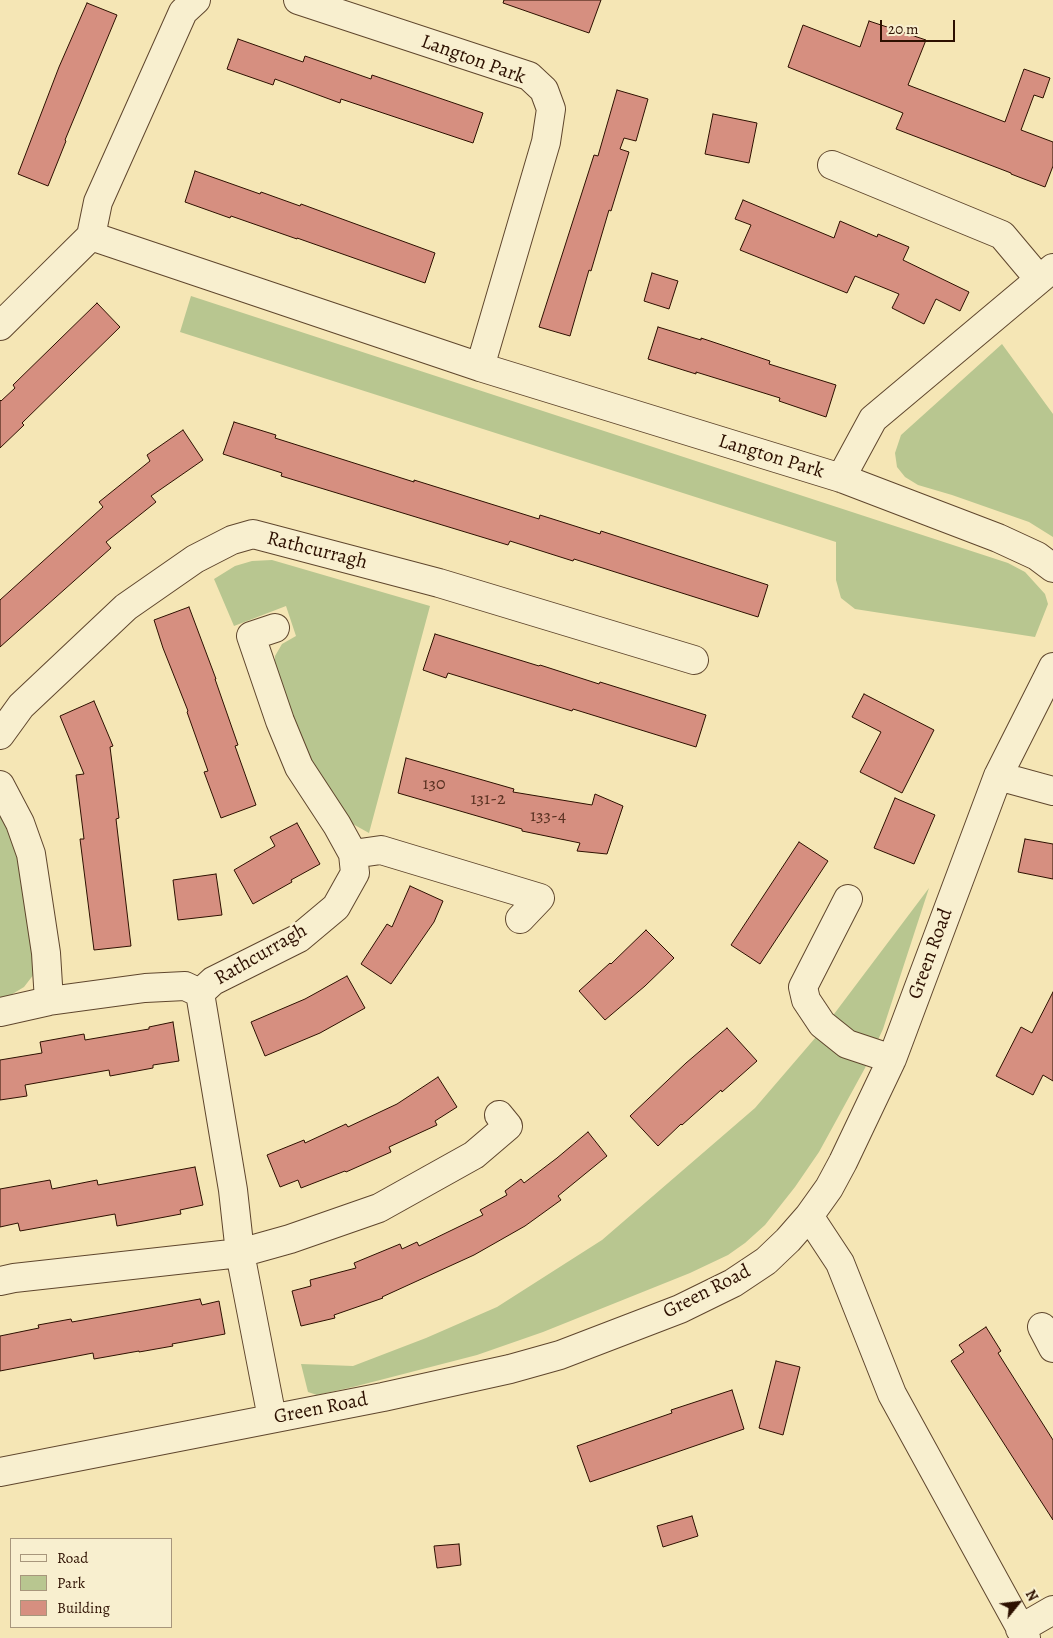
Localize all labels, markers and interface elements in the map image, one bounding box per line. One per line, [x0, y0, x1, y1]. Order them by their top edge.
scale bar [883, 10, 958, 42]
text: 20 m [888, 19, 919, 39]
street label: Langton Park [417, 30, 529, 90]
street label: Langton Park [715, 430, 827, 484]
street label: Rathcurragh [264, 527, 370, 575]
house number: 130 [422, 774, 446, 796]
house number: 131-2 [470, 789, 506, 811]
house number: 133-4 [530, 806, 566, 828]
street label: Green Road [903, 905, 959, 1003]
street label: Rathcurragh [210, 919, 312, 991]
street label: Green Road [659, 1260, 755, 1324]
street label: Green Road [272, 1388, 370, 1430]
legend [10, 1538, 172, 1628]
text: Road [57, 1548, 88, 1568]
text: Park [57, 1573, 85, 1593]
north arrow [993, 1578, 1043, 1628]
text: N [1021, 1586, 1042, 1605]
text: Building [57, 1598, 110, 1618]

